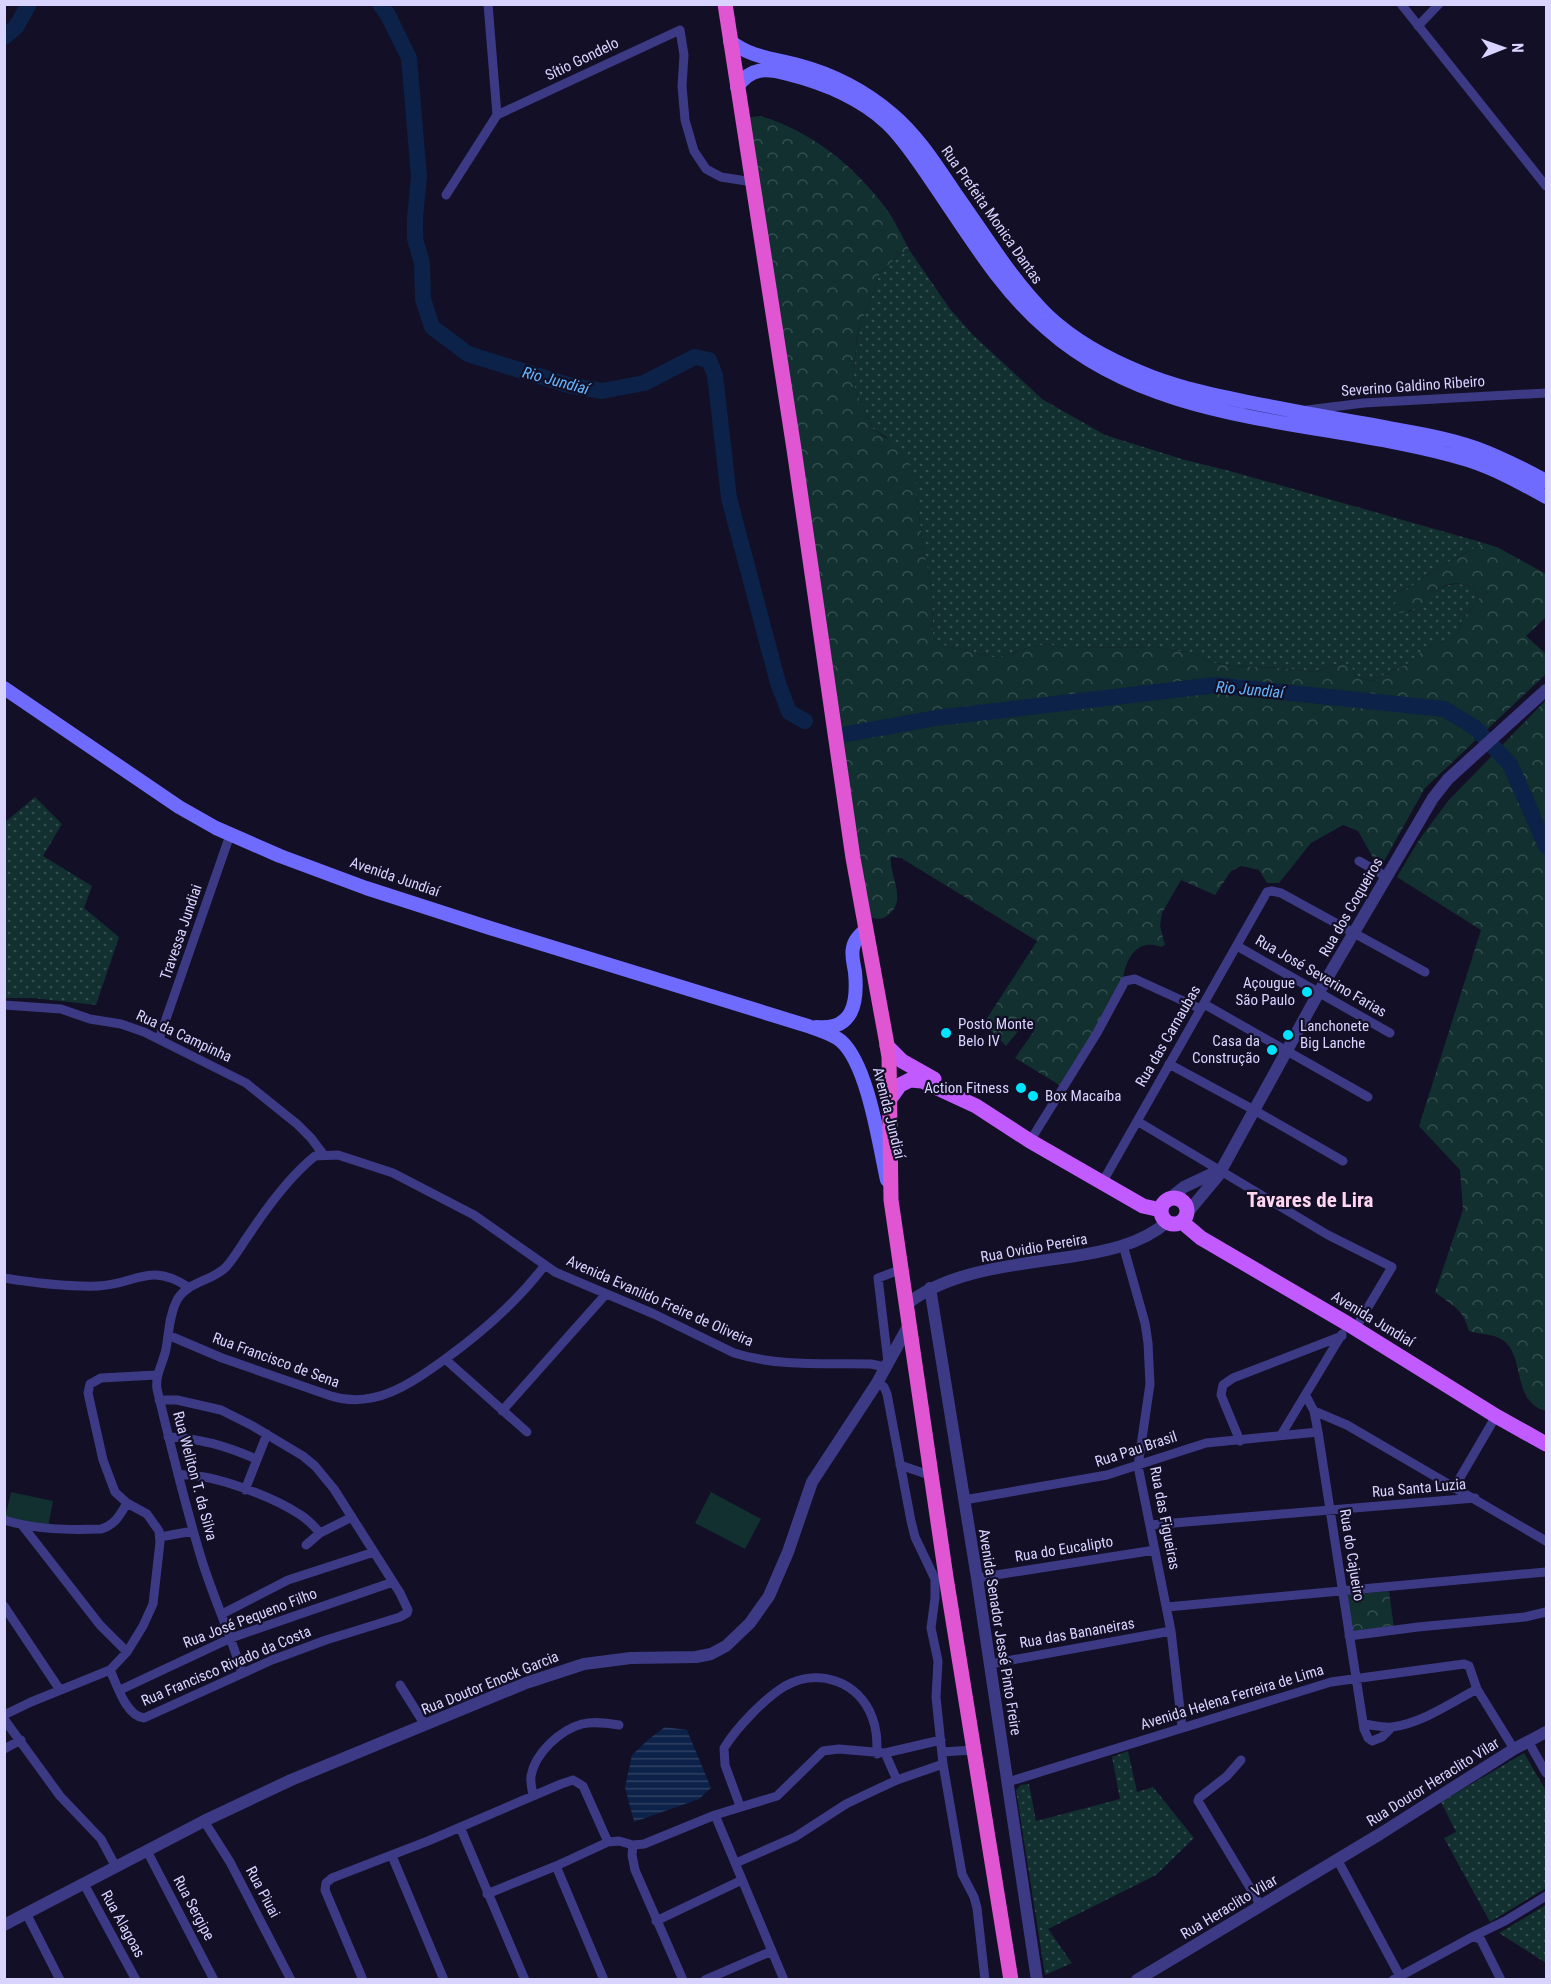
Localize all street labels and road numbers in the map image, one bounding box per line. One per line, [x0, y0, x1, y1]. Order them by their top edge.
street label: Sítio Gondelo [542, 34, 622, 84]
street label: Rua Prefeita Monica Dantas [938, 143, 1047, 288]
street label: Severino Galdino Ribeiro [1340, 372, 1486, 400]
street label: Avenida Jundiaí [348, 853, 444, 901]
street label: Rua dos Coqueiros [1315, 854, 1387, 960]
street label: Travessa Jundiai [156, 882, 206, 982]
street label: Rua José Severino Farias [1252, 931, 1390, 1021]
street label: Rua das Carnaubas [1132, 982, 1204, 1090]
street label: Rua da Campinha [133, 1006, 235, 1066]
street label: Avenida Jundiaí [869, 1065, 909, 1162]
street label: Rua Ovidio Pereira [979, 1230, 1089, 1266]
street label: Avenida Evanildo Freire de Oliveira [564, 1252, 756, 1350]
street label: Avenida Jundiaí [1328, 1287, 1419, 1352]
street label: Rua Francisco de Sena [210, 1329, 342, 1391]
street label: Rua Weliton T. da Silva [169, 1409, 221, 1543]
street label: Rua Pau Brasil [1093, 1427, 1179, 1471]
street label: Rua das Figueiras [1146, 1465, 1184, 1571]
street label: Rua Santa Luzia [1371, 1475, 1467, 1501]
street label: Rua do Cajueiro [1336, 1508, 1368, 1602]
street label: Avenida Senador Jessé Pinto Freire [975, 1527, 1025, 1737]
street label: Rua do Eucalipto [1014, 1532, 1114, 1566]
street label: Rua José Pequeno Filho [180, 1584, 320, 1652]
street label: Rua das Bananeiras [1018, 1614, 1136, 1652]
street label: Rua Francisco Rivado da Costa [138, 1622, 314, 1710]
street label: Rua Doutor Enock Garcia [419, 1647, 561, 1719]
street label: Avenida Helena Ferreira de Lima [1138, 1661, 1326, 1733]
street label: Rua Doutor Heraclito Vilar [1363, 1734, 1503, 1830]
street label: Rua Piuai [242, 1863, 284, 1921]
street label: Rua Heraclito Vilar [1177, 1871, 1281, 1943]
street label: Rua Sergipe [170, 1873, 218, 1943]
street label: Rua Alagoas [97, 1887, 149, 1961]

